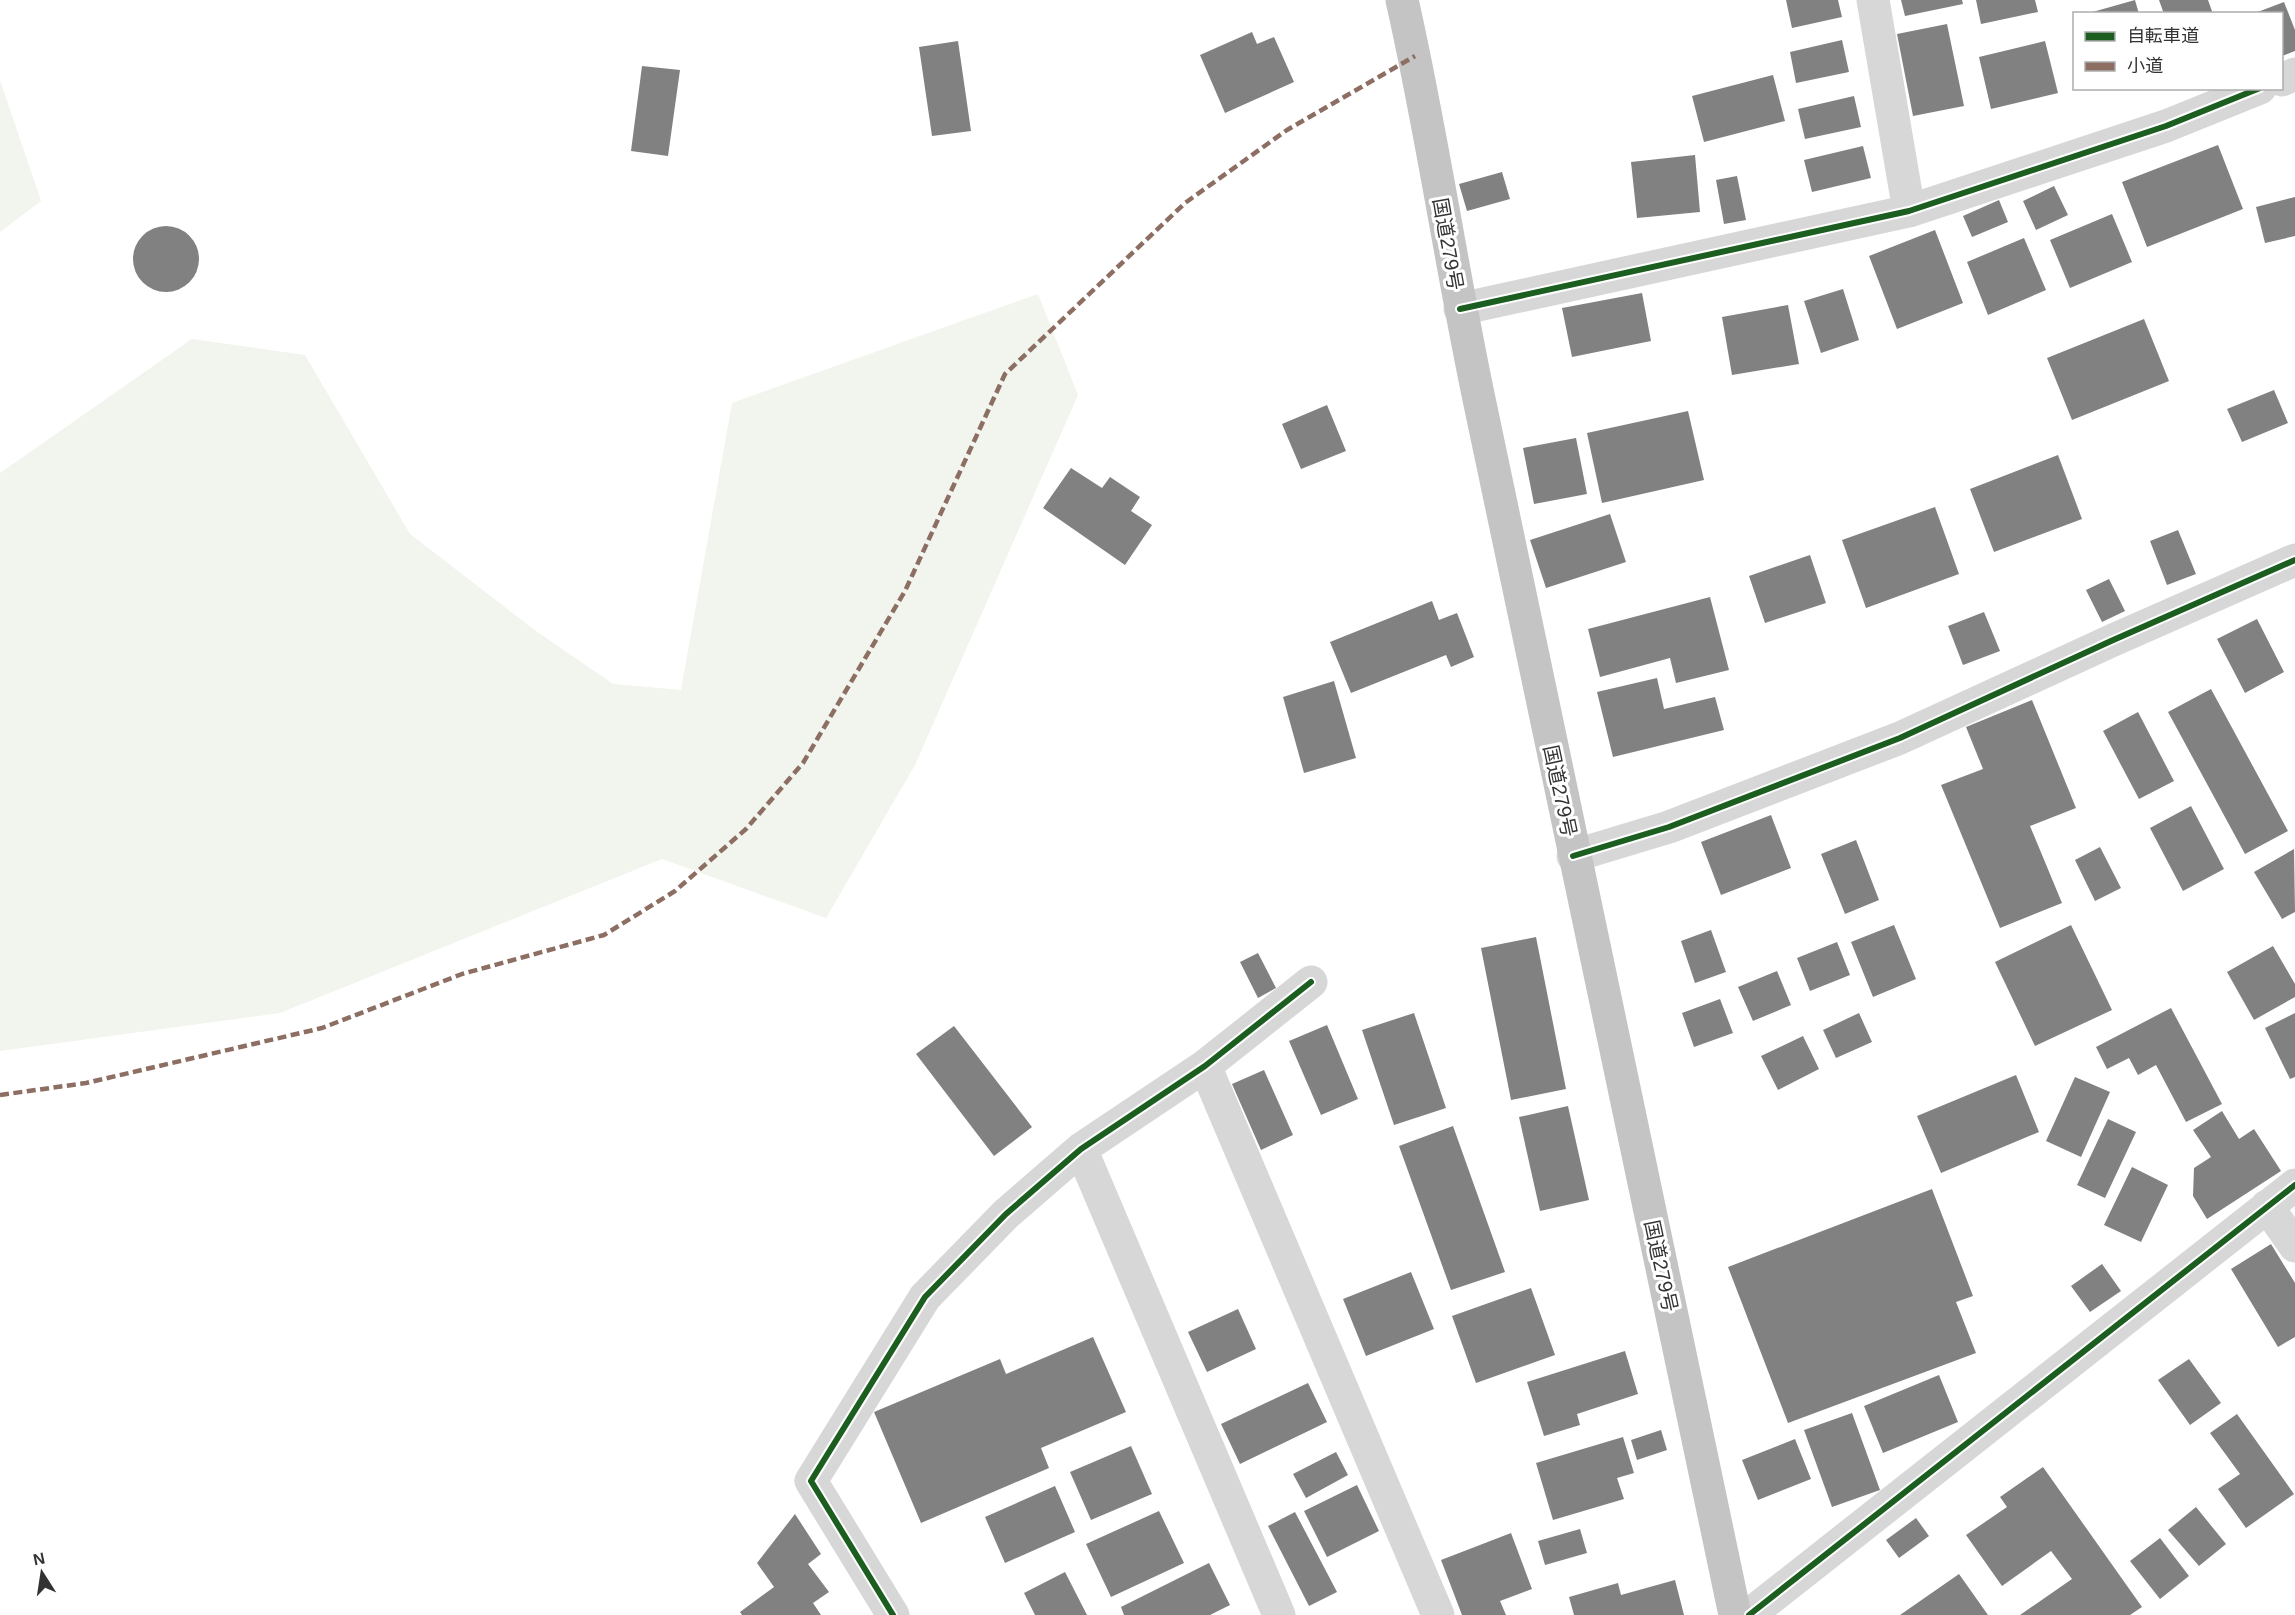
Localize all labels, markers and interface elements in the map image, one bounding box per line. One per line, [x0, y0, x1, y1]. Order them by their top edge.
legend [2073, 12, 2283, 90]
text: 自転車道 [2127, 26, 2199, 46]
text: 小道 [2127, 56, 2163, 76]
street label: 国道279号 [1429, 196, 1467, 292]
street label: 国道279号 [1540, 743, 1580, 839]
street label: 国道279号 [1641, 1218, 1681, 1314]
north arrow [12, 1543, 72, 1603]
text: N [32, 1549, 46, 1568]

